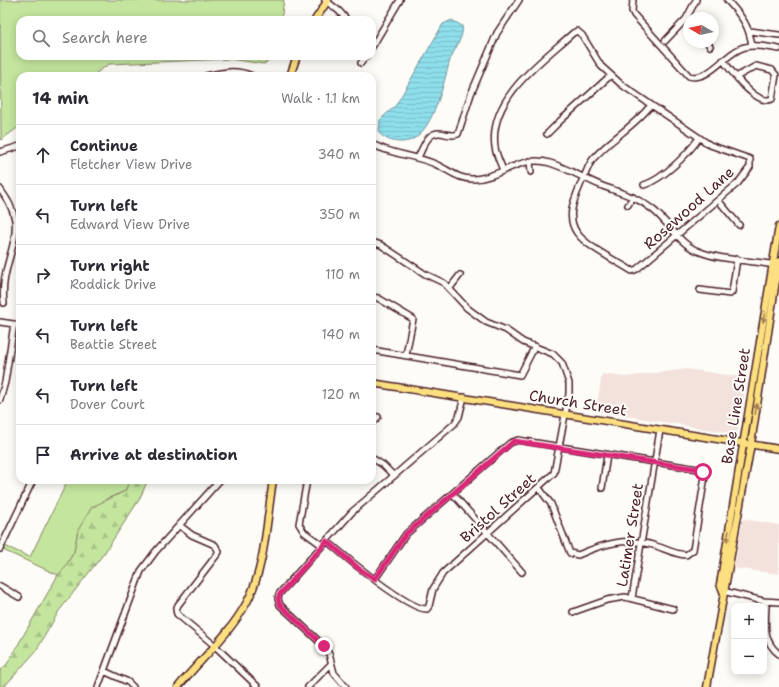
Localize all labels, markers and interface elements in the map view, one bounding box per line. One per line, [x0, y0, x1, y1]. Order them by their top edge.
north arrow [683, 12, 719, 48]
search box [16, 16, 376, 60]
icon: search [30, 27, 52, 49]
text: Search here [62, 28, 148, 48]
text: 14 min [32, 87, 89, 109]
text: Walk · 1.1 km [281, 90, 360, 107]
text: Continue [70, 136, 138, 156]
icon: ahead [32, 144, 54, 166]
text: 340 m [318, 146, 360, 163]
text: Fletcher View Drive [70, 156, 192, 173]
street label: Rosewood Lane [640, 162, 738, 254]
text: Turn left [70, 196, 138, 216]
icon: left [32, 204, 54, 226]
text: 350 m [319, 206, 360, 223]
text: Edward View Drive [70, 216, 190, 233]
text: Turn right [70, 256, 150, 276]
icon: right [32, 264, 54, 286]
text: 110 m [325, 266, 360, 283]
text: Roddick Drive [70, 276, 156, 293]
one-way arrow [761, 311, 767, 323]
text: Turn left [70, 316, 138, 336]
icon: left [32, 324, 54, 346]
text: 140 m [321, 326, 360, 343]
text: Beattie Street [70, 336, 157, 353]
street label: Base Line Street [717, 346, 755, 466]
text: Turn left [70, 376, 138, 396]
icon: left [32, 384, 54, 406]
street label: Church Street [528, 385, 628, 421]
text: 120 m [322, 386, 360, 403]
text: Dover Court [70, 396, 145, 413]
one-way arrow [753, 403, 759, 415]
icon: arrive [32, 444, 54, 466]
text: Arrive at destination [70, 445, 238, 465]
route start [694, 463, 712, 481]
street label: Bristol Street [456, 469, 540, 547]
street label: Latimer Street [612, 482, 648, 588]
one-way arrow [725, 530, 731, 543]
map controls [731, 603, 767, 675]
button: + [731, 603, 767, 639]
route end [315, 637, 333, 655]
button: − [731, 639, 767, 675]

